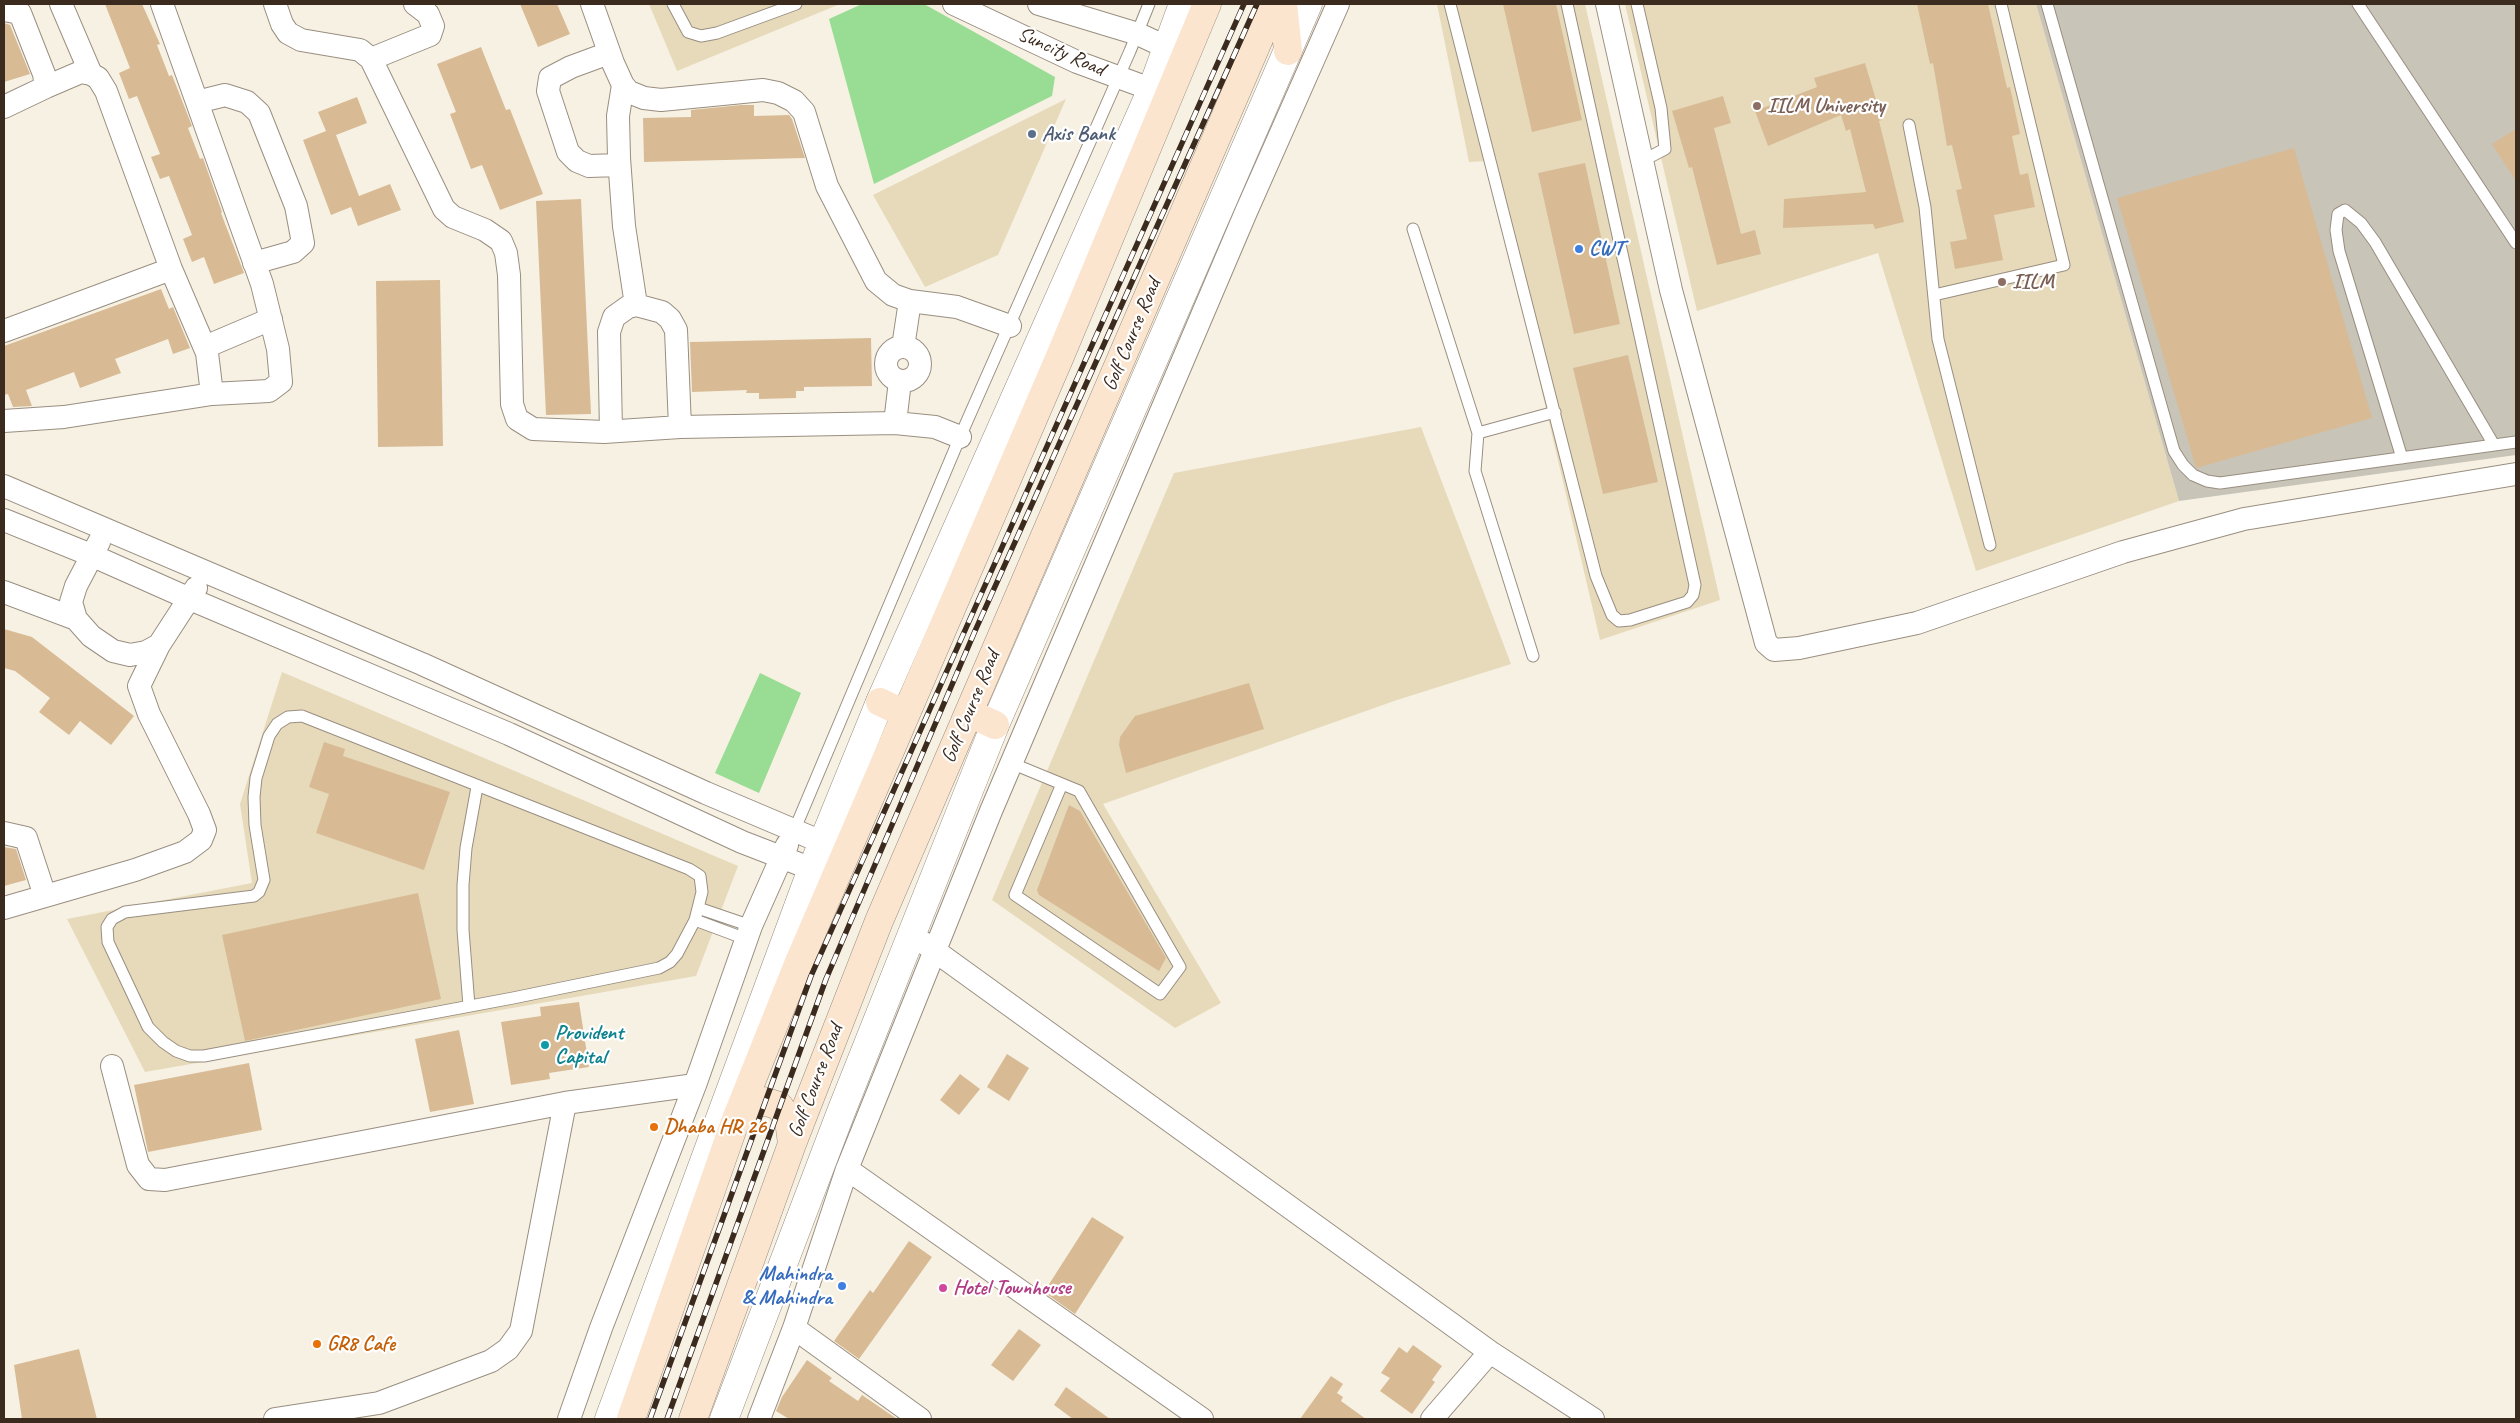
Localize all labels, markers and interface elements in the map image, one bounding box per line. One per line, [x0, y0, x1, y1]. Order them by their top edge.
street label: Suncity Road [1014, 22, 1108, 82]
place label: IILM University [1767, 93, 1885, 119]
marker: IILM University [1751, 100, 1763, 112]
place label: Axis Bank [1042, 121, 1115, 147]
marker: Axis Bank [1026, 128, 1038, 140]
place label: CWT [1589, 236, 1624, 262]
marker: CWT [1573, 243, 1585, 255]
place label: IILM [2012, 269, 2054, 295]
street label: Golf Course Road [1097, 275, 1167, 395]
marker: IILM [1996, 276, 2008, 288]
street label: Golf Course Road [936, 647, 1006, 767]
place label: Provident Capital [555, 1020, 623, 1070]
street label: Golf Course Road [783, 1021, 849, 1141]
marker: Provident Capital [539, 1039, 551, 1051]
place label: Dhaba HR 26 [664, 1114, 766, 1140]
marker: Dhaba HR 26 [648, 1121, 660, 1133]
place label: Mahindra & Mahindra [742, 1261, 832, 1311]
place label: Hotel Townhouse [953, 1275, 1071, 1301]
marker: Mahindra & Mahindra [836, 1280, 848, 1292]
marker: Hotel Townhouse [937, 1282, 949, 1294]
place label: GR8 Cafe [327, 1331, 395, 1357]
marker: GR8 Cafe [311, 1338, 323, 1350]

